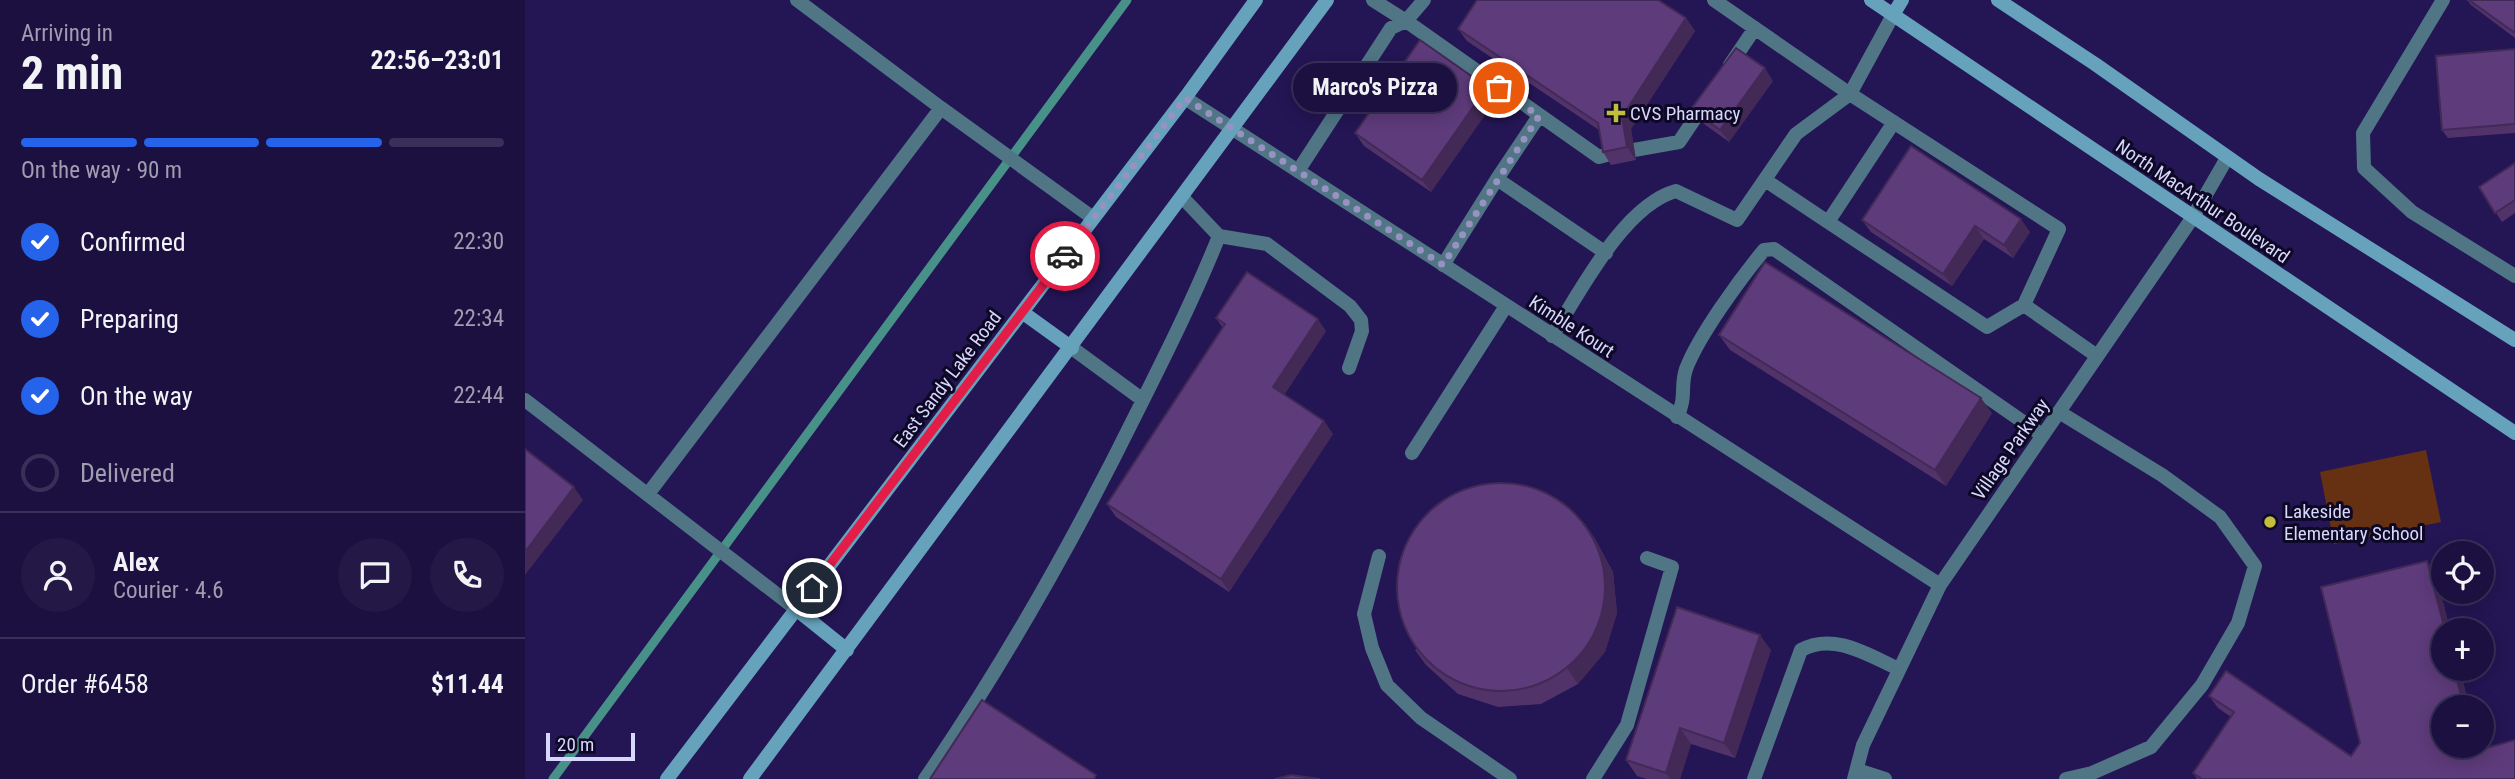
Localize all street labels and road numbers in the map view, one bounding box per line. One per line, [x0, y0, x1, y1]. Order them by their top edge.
street label: North MacArthur Boulevard [2111, 135, 2294, 268]
street label: Kimble Kourt [1525, 290, 1619, 362]
street label: East Sandy Lake Road [889, 306, 1006, 452]
street label: Village Parkway [1967, 394, 2054, 504]

